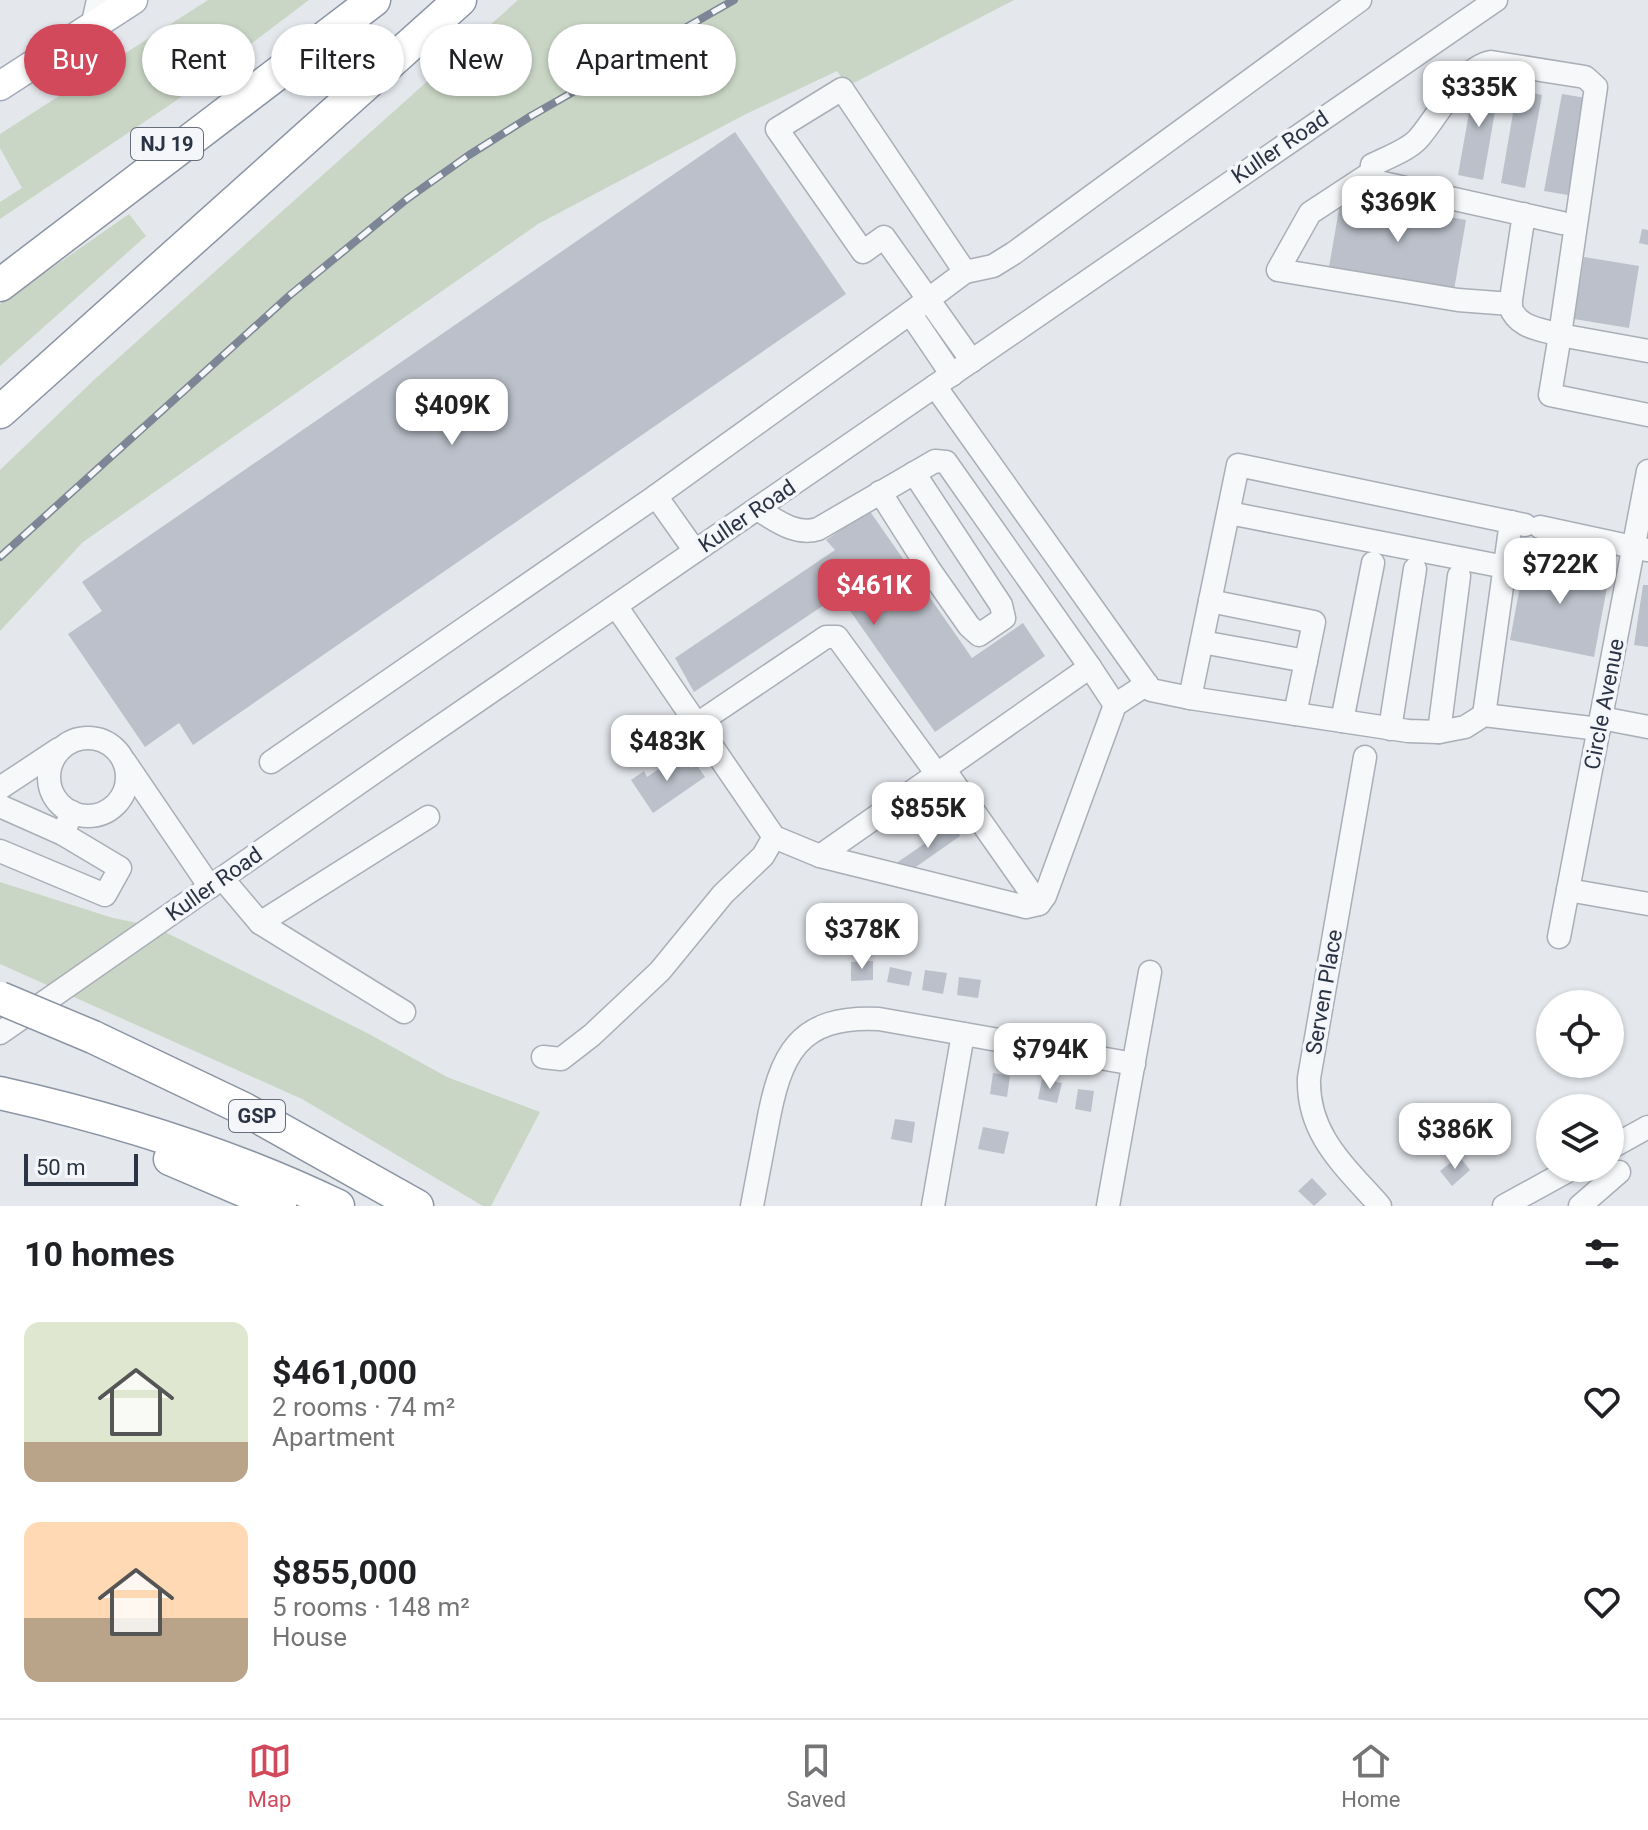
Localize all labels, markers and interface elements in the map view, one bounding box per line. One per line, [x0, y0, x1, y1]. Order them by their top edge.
chip: Buy [24, 24, 126, 96]
chip: Rent [142, 24, 255, 96]
chip: Filters [271, 24, 404, 96]
chip: New [420, 24, 532, 96]
chip: Apartment [548, 24, 736, 96]
pin: $335K [1423, 61, 1535, 129]
text: $335K [1441, 72, 1517, 102]
street label: Kuller Road [1227, 105, 1333, 189]
road number: NJ 19 [131, 128, 203, 160]
pin: $369K [1342, 176, 1454, 244]
text: $369K [1360, 187, 1436, 217]
pin: $409K [396, 379, 508, 447]
text: $409K [414, 390, 490, 420]
street label: Kuller Road [694, 474, 800, 558]
pin: $722K [1504, 538, 1616, 606]
text: $722K [1522, 549, 1598, 579]
pin: $461K [818, 559, 930, 627]
text: $461K [836, 570, 912, 600]
street label: Circle Avenue [1579, 636, 1629, 772]
pin: $483K [611, 715, 723, 783]
text: $483K [629, 726, 705, 756]
pin: $855K [872, 782, 984, 850]
text: $855K [890, 793, 966, 823]
street label: Kuller Road [161, 842, 267, 926]
pin: $378K [806, 903, 918, 971]
text: $378K [824, 914, 900, 944]
street label: Serven Place [1301, 928, 1347, 1056]
map controls [1536, 990, 1624, 1182]
button: locate [1536, 990, 1624, 1078]
pin: $794K [994, 1023, 1106, 1091]
text: $794K [1012, 1034, 1088, 1064]
button: layers [1536, 1094, 1624, 1182]
road number: GSP [229, 1100, 285, 1132]
pin: $386K [1399, 1103, 1511, 1171]
text: $386K [1417, 1114, 1493, 1144]
scale bar [24, 1150, 138, 1186]
text: 50 m [36, 1155, 85, 1180]
icon: filters [1580, 1232, 1624, 1276]
text: 10 homes [24, 1234, 175, 1274]
text: $461,000 [272, 1352, 417, 1392]
icon: home [88, 1354, 184, 1450]
icon: heart [1580, 1380, 1624, 1424]
text: 2 rooms · 74 m² [272, 1392, 455, 1422]
text: Apartment [272, 1422, 395, 1452]
text: $855,000 [272, 1552, 417, 1592]
icon: home [88, 1554, 184, 1650]
icon: heart [1580, 1580, 1624, 1624]
text: 5 rooms · 148 m² [272, 1592, 470, 1622]
text: House [272, 1622, 347, 1652]
tab: Map [248, 1739, 292, 1812]
tab: Saved [787, 1739, 846, 1812]
tab: Home [1341, 1739, 1400, 1812]

